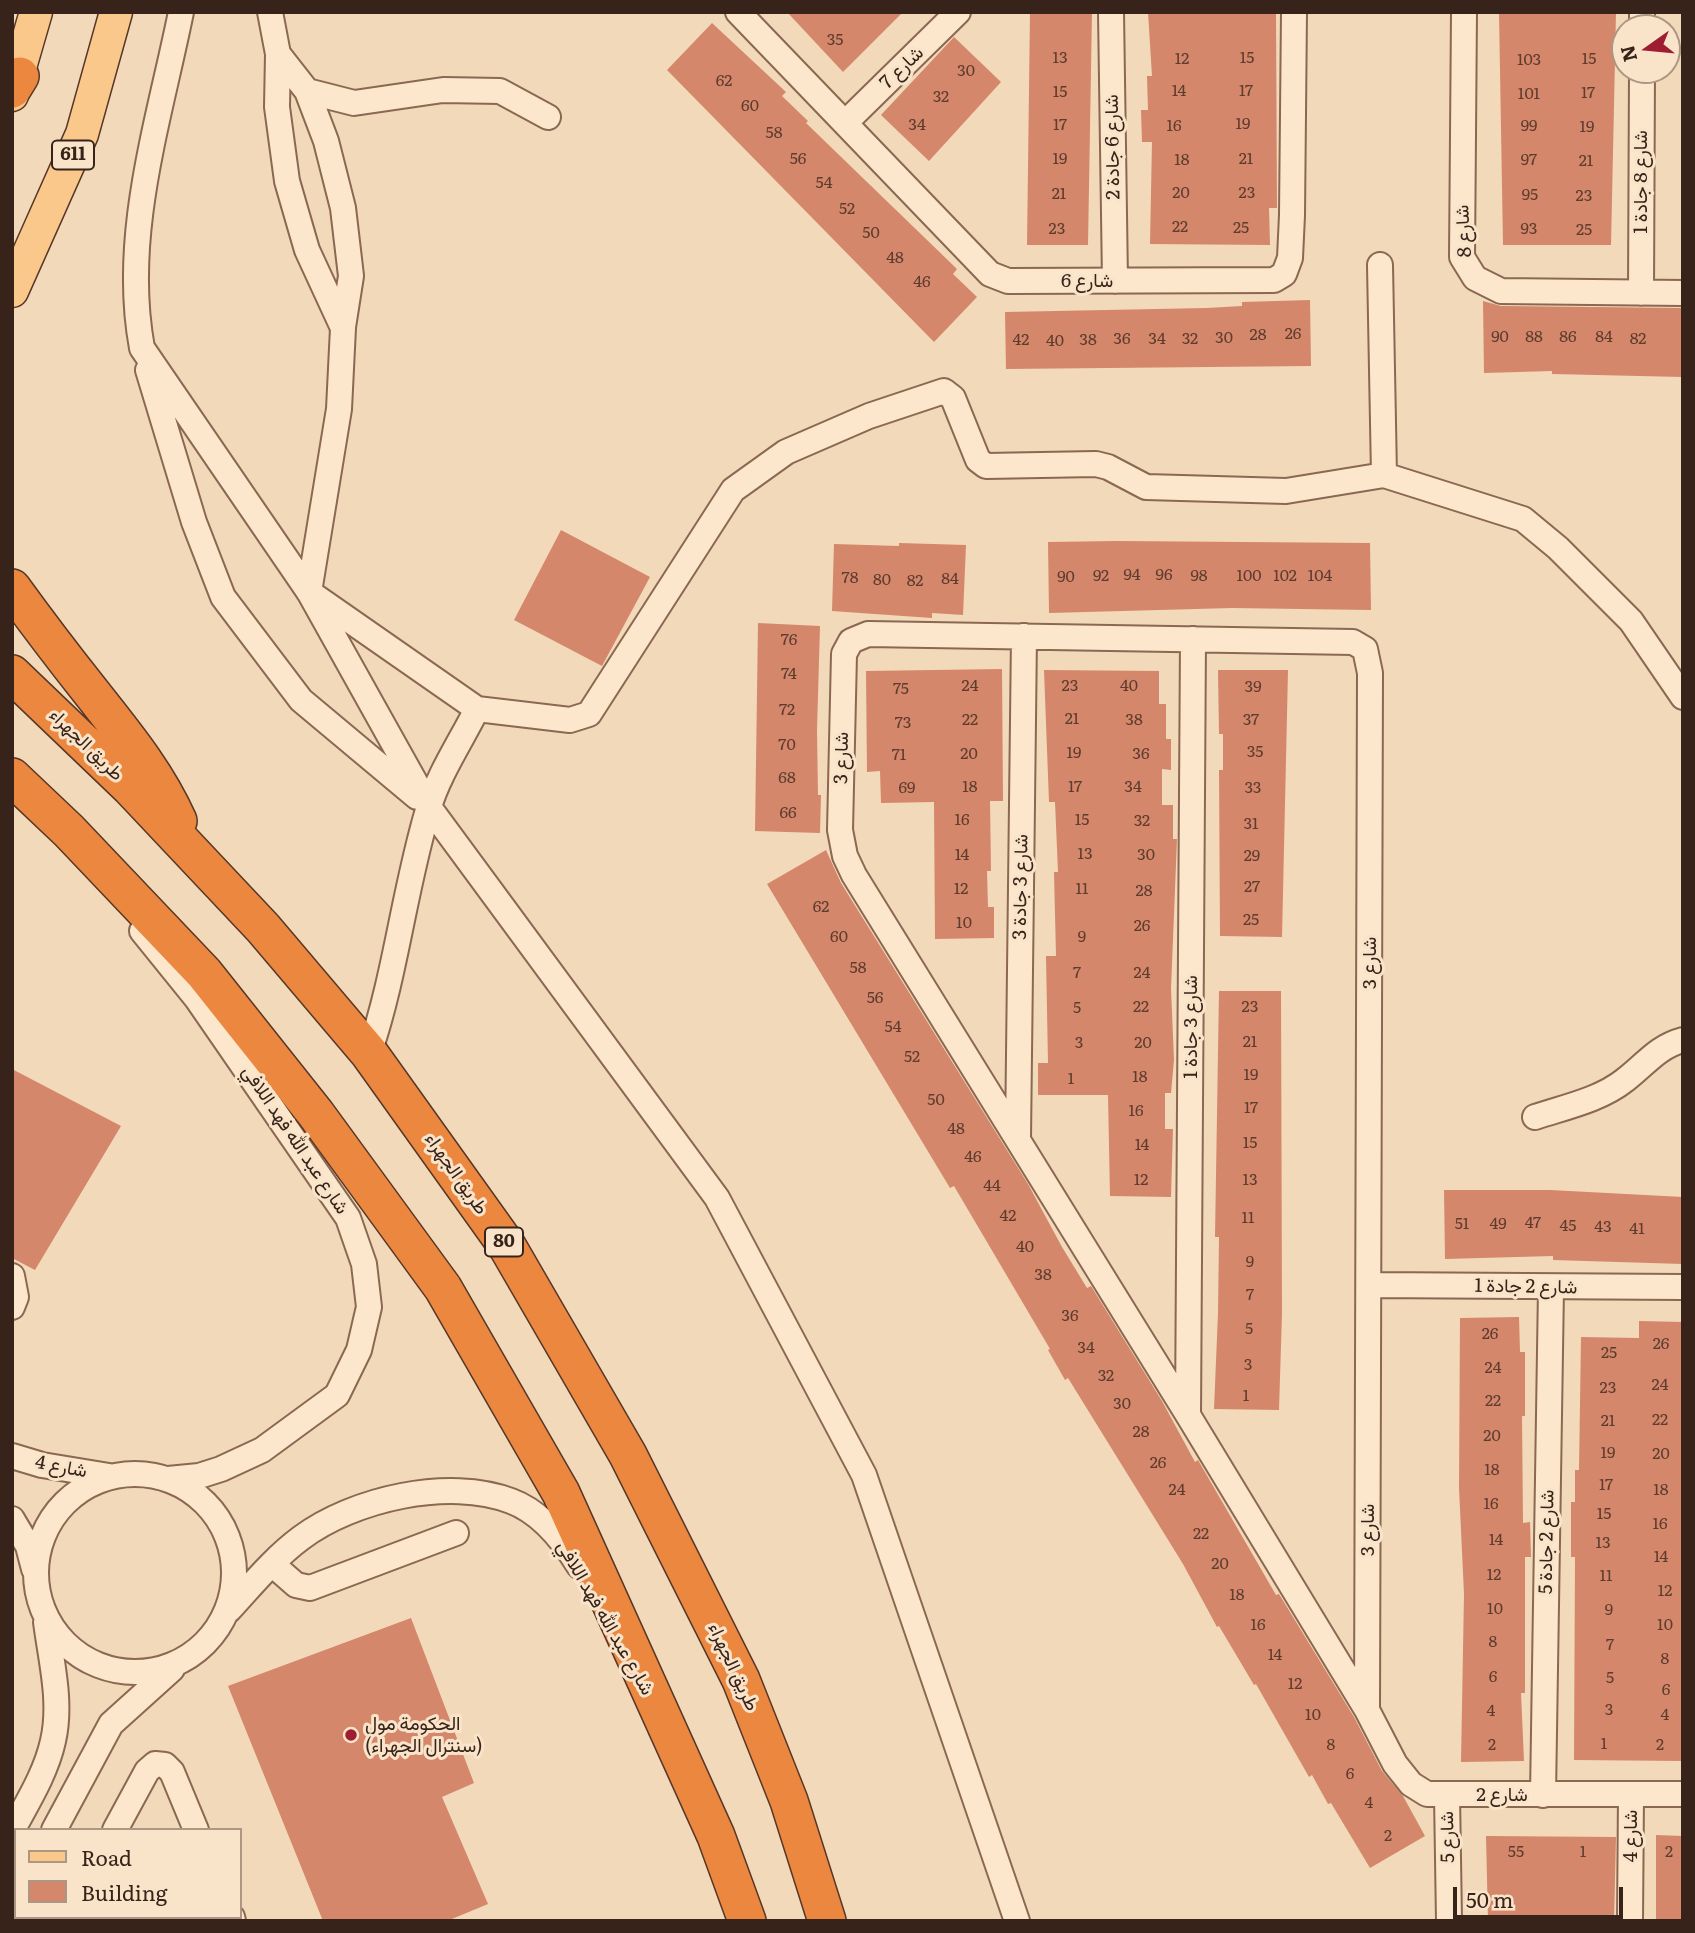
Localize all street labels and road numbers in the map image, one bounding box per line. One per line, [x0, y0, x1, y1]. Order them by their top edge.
street label: شارع 7 [876, 42, 928, 94]
street label: شارع 6 جادة 2 [1101, 94, 1125, 200]
street label: شارع 8 جادة 1 [1630, 130, 1652, 234]
road number: 611 [52, 140, 94, 170]
street label: شارع 8 [1451, 204, 1477, 258]
street label: شارع 6 [1061, 270, 1113, 292]
street label: طريق الجهراء [44, 704, 128, 786]
street label: شارع 3 [830, 732, 854, 784]
street label: شارع 3 جادة 3 [1009, 834, 1033, 940]
street label: شارع 3 [1359, 937, 1381, 989]
street label: شارع 3 جادة 1 [1180, 975, 1202, 1079]
street label: شارع عبد الله فهد اللافي [237, 1061, 353, 1219]
street label: طريق الجهراء [420, 1129, 492, 1219]
road number: 80 [485, 1227, 523, 1256]
street label: شارع 2 جادة 1 [1474, 1275, 1578, 1299]
street label: شارع 4 [33, 1451, 89, 1483]
street label: شارع 2 جادة 5 [1535, 1490, 1559, 1594]
street label: شارع 3 [1357, 1504, 1379, 1556]
street label: شارع عبد الله فهد اللافي [551, 1537, 659, 1699]
street label: طريق الجهراء [703, 1619, 763, 1715]
street label: شارع 2 [1476, 1784, 1528, 1806]
street label: شارع 4 [1620, 1810, 1642, 1862]
street label: شارع 5 [1436, 1811, 1460, 1863]

